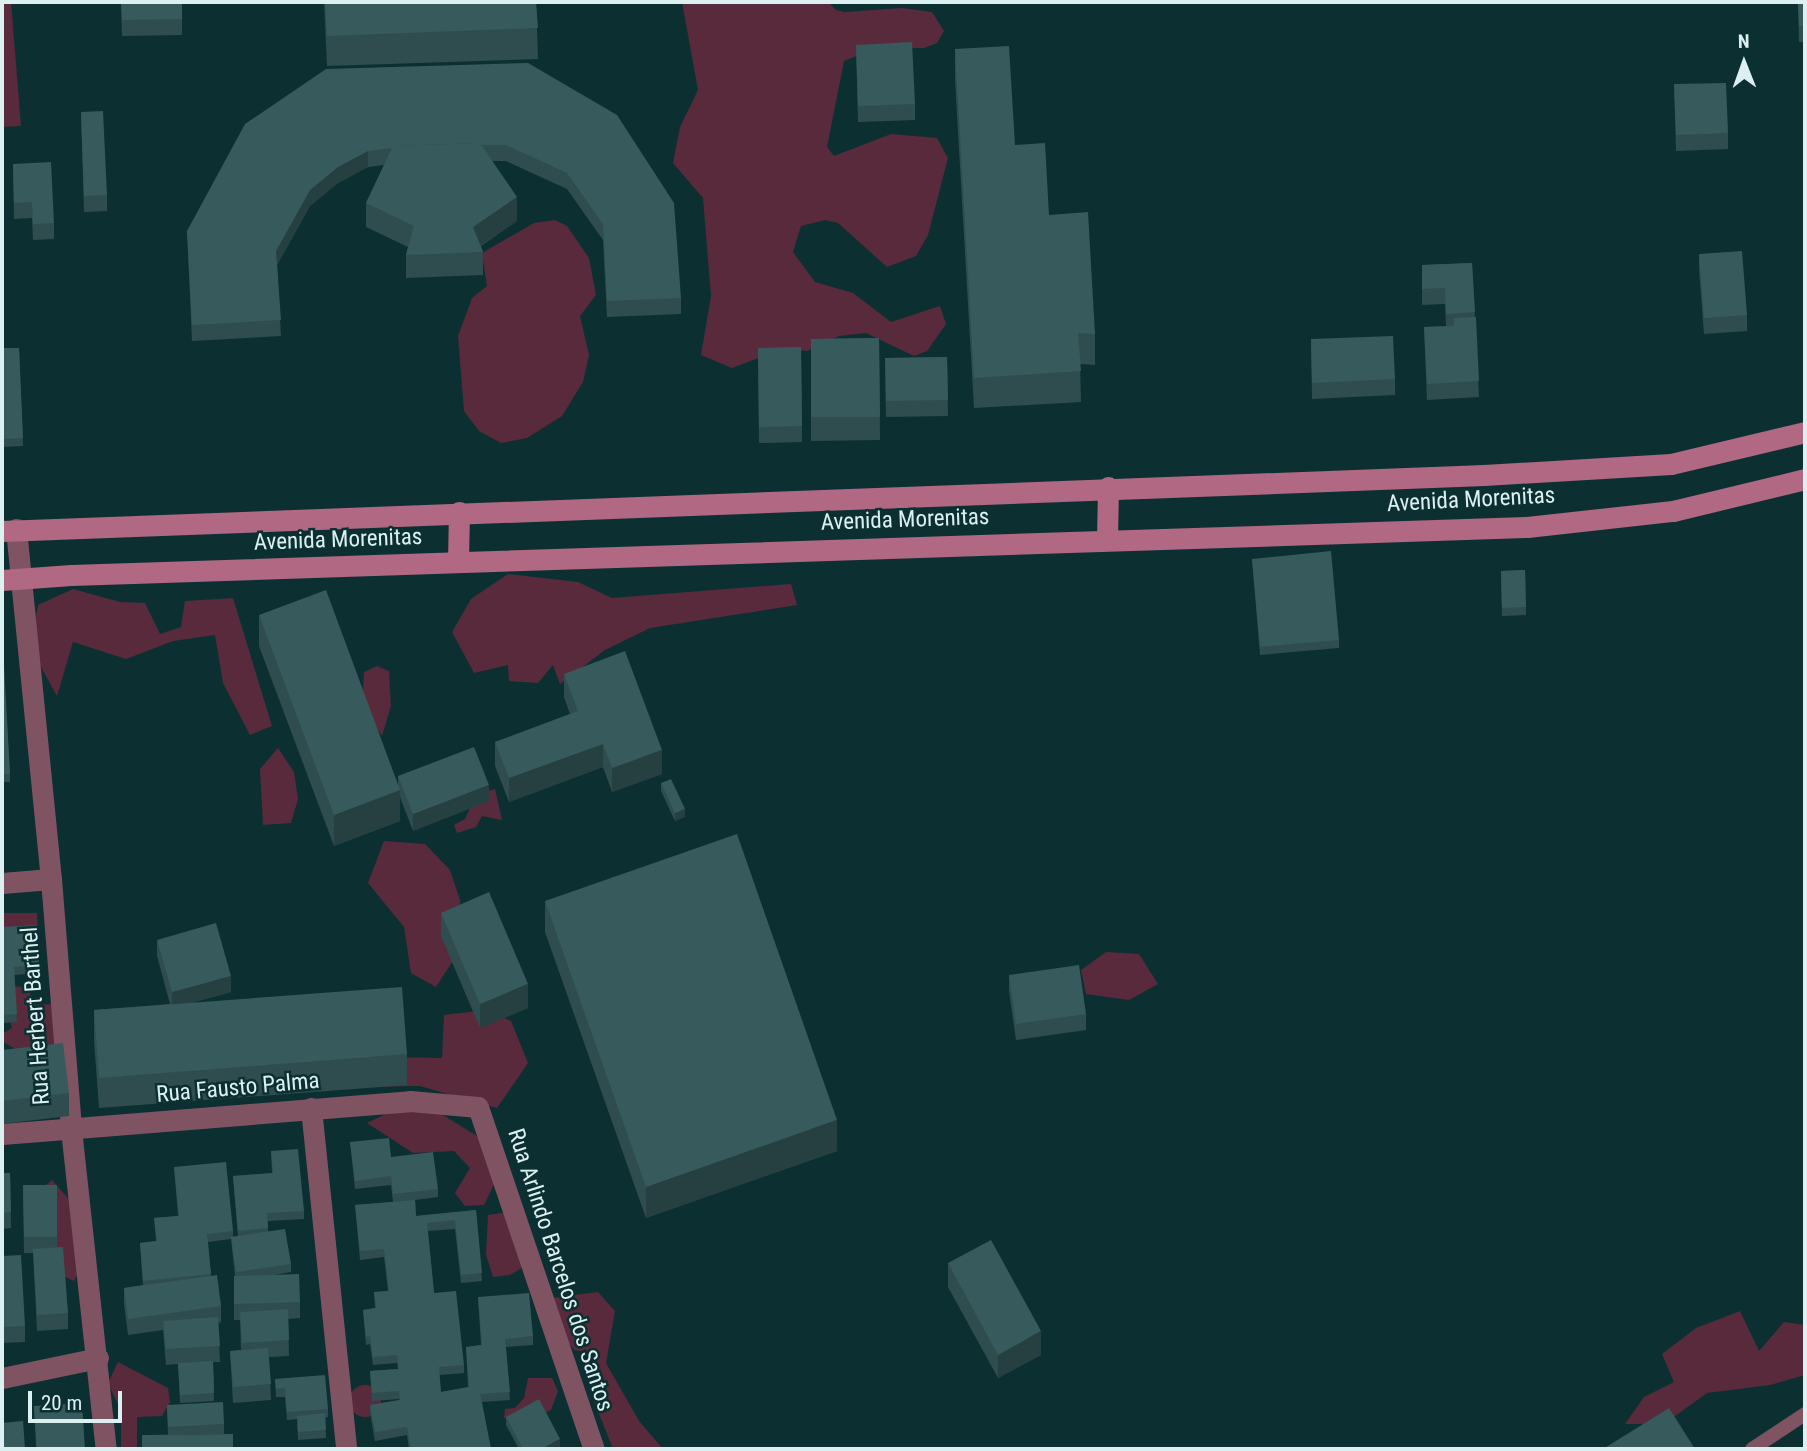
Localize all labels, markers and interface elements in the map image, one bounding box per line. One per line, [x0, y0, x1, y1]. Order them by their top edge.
north arrow [1709, 28, 1779, 98]
text: N [1738, 30, 1750, 53]
street label: Avenida Morenitas [1386, 482, 1556, 518]
street label: Avenida Morenitas [820, 503, 990, 537]
street label: Avenida Morenitas [253, 523, 423, 557]
street label: Rua Herbert Barthel [16, 926, 56, 1106]
street label: Rua Fausto Palma [155, 1067, 321, 1109]
street label: Rua Arlindo Barcelos dos Santos [501, 1125, 619, 1415]
scale bar [32, 1378, 126, 1422]
text: 20 m [41, 1391, 82, 1415]

